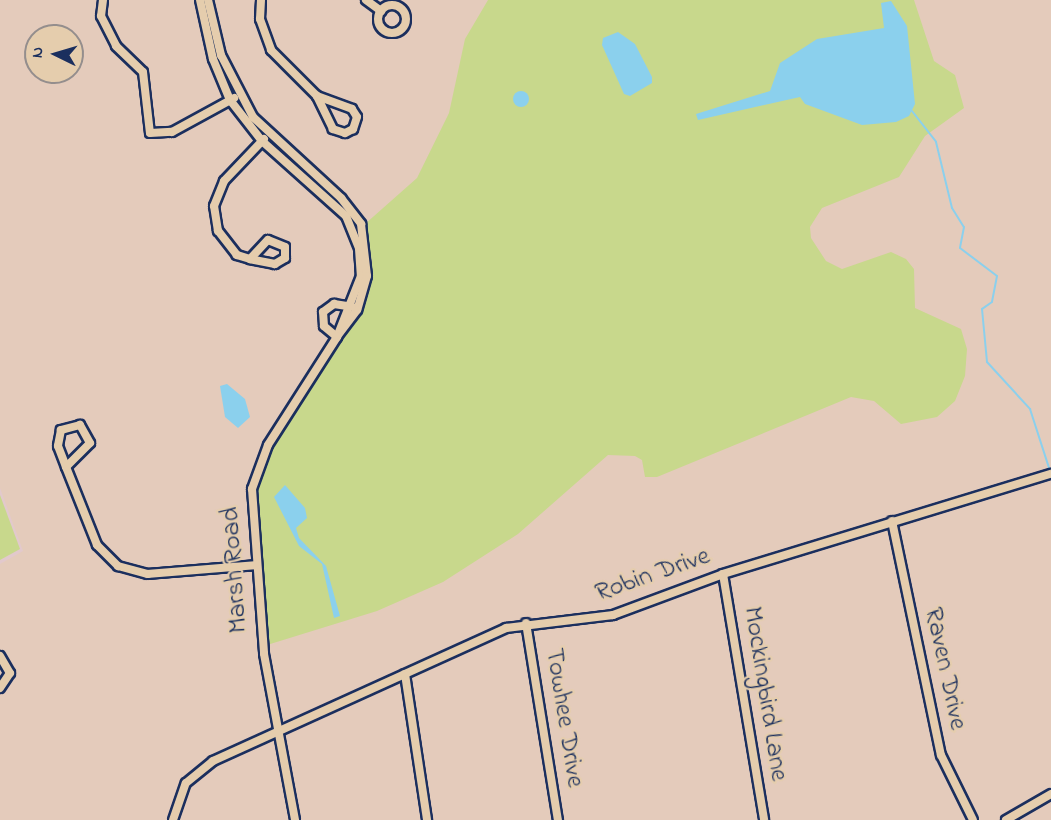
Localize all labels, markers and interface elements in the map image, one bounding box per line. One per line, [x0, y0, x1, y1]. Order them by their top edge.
north arrow [24, 24, 84, 84]
text: N [26, 46, 50, 59]
street label: Marsh Road [216, 506, 256, 634]
street label: Robin Drive [592, 542, 714, 610]
street label: Mockingbird Lane [735, 605, 793, 783]
street label: Raven Drive [916, 605, 972, 733]
street label: Towhee Drive [537, 646, 589, 790]

